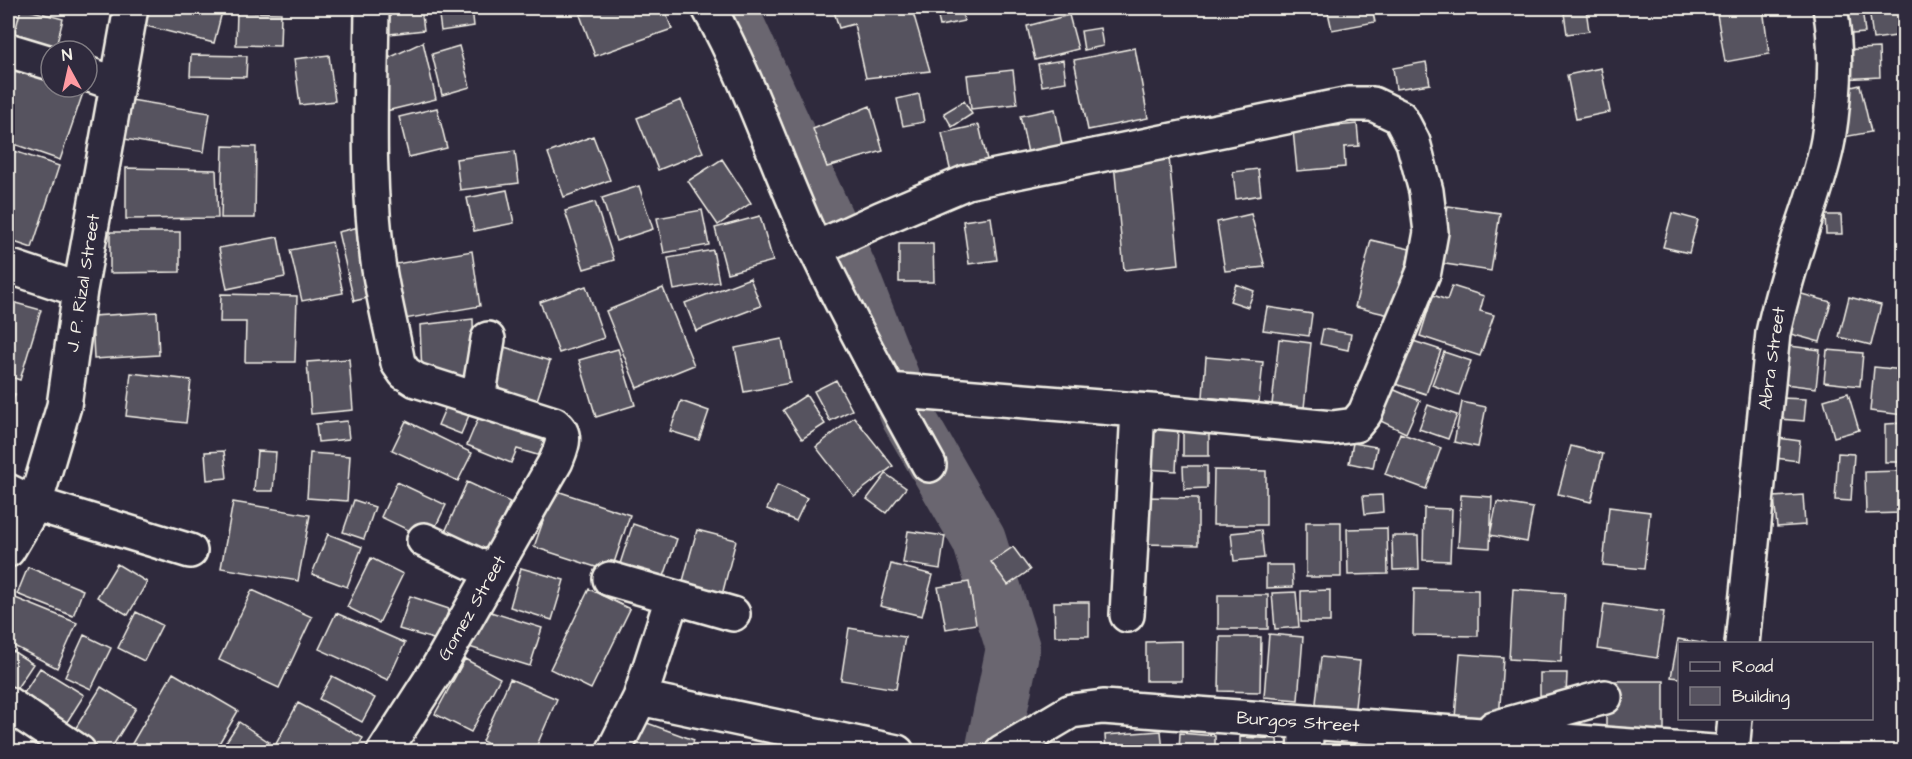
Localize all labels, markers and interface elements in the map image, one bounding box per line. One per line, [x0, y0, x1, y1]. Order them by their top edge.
north arrow [39, 39, 99, 99]
text: N [61, 44, 74, 67]
street label: J. P. Rizal Street [60, 211, 106, 354]
street label: Abra Street [1752, 304, 1792, 411]
street label: Gomez Street [432, 550, 513, 665]
legend [1678, 642, 1873, 720]
text: Road [1732, 654, 1773, 679]
text: Building [1732, 684, 1790, 710]
street label: Burgos Street [1236, 705, 1361, 740]

